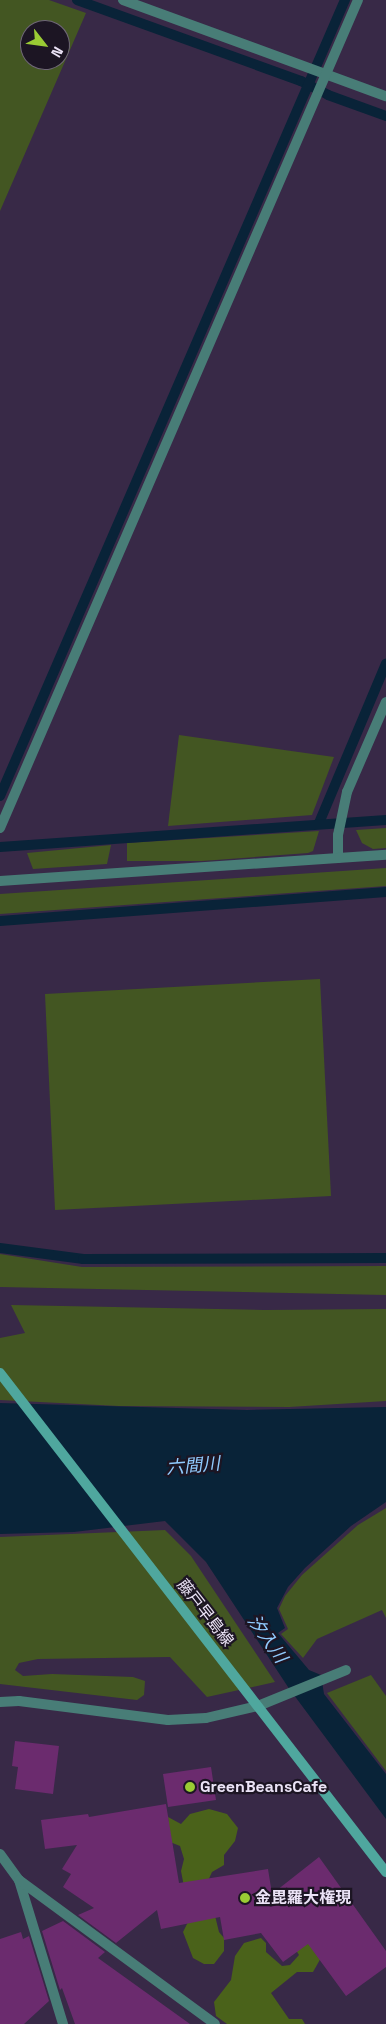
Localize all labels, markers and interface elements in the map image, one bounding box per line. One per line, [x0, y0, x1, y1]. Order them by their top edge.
north arrow [20, 20, 70, 70]
text: N [47, 43, 67, 61]
water label: 六間川 [165, 1453, 221, 1479]
street label: 藤戸早島線 [173, 1576, 237, 1650]
water label: 汐入川 [243, 1611, 291, 1667]
place label: GreenBeansCafe [200, 1777, 327, 1797]
marker: GreenBeansCafe [184, 1781, 196, 1793]
place label: 金毘羅大権現 [255, 1888, 351, 1908]
marker: 金毘羅大権現 [239, 1892, 251, 1904]

